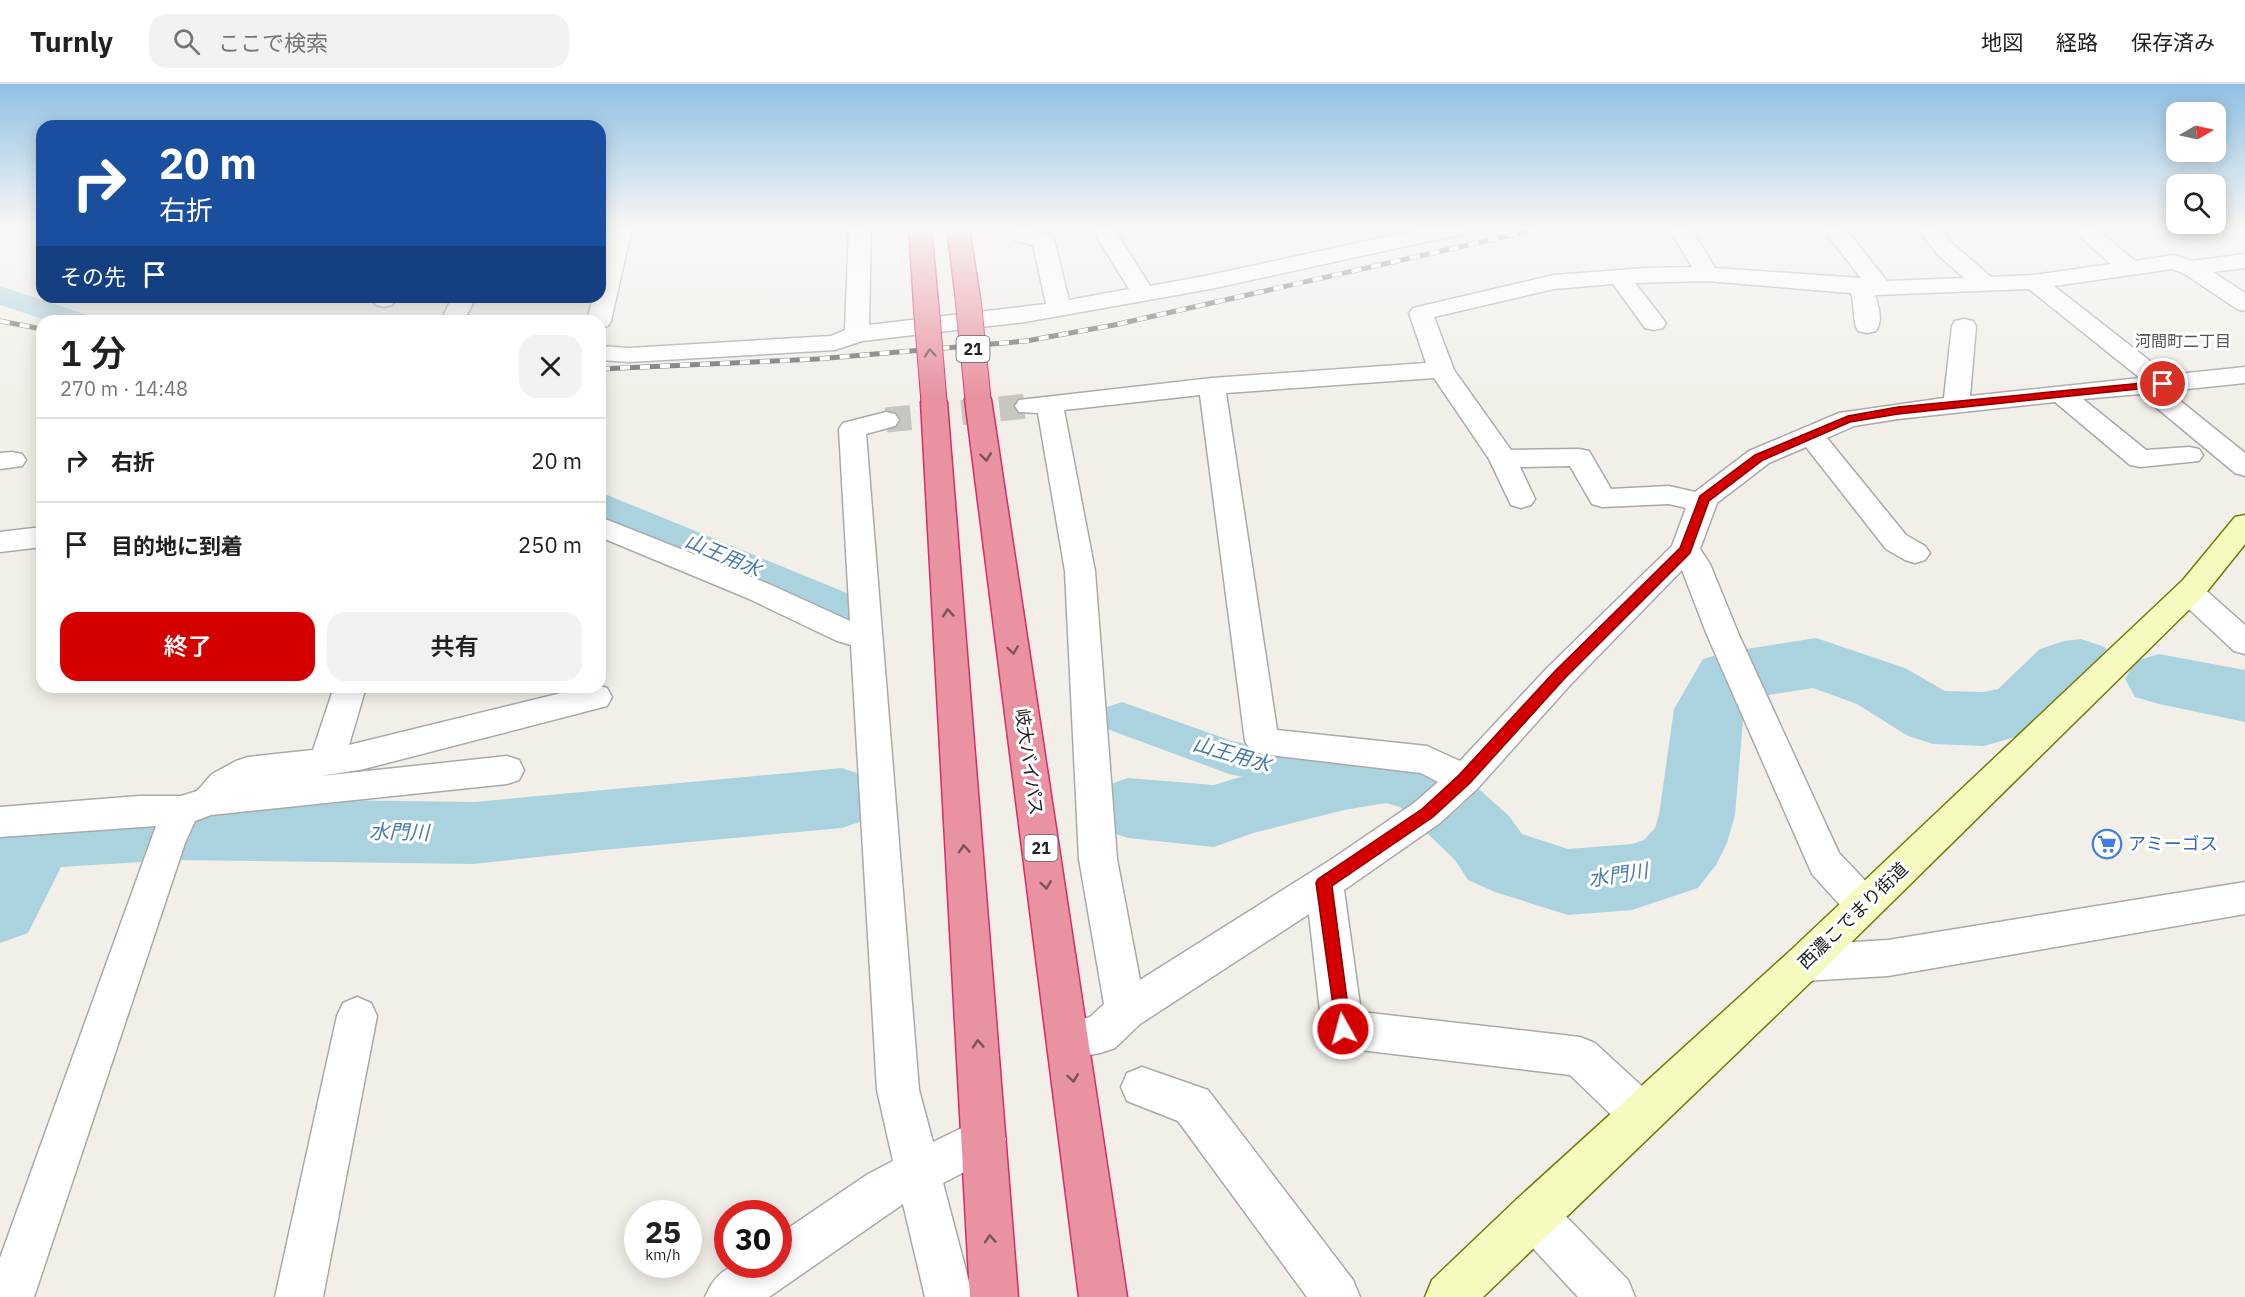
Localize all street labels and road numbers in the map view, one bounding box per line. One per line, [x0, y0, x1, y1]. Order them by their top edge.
road number: 21 [956, 336, 990, 362]
street label: 岐大バイパス [1011, 707, 1048, 817]
road number: 21 [1024, 835, 1058, 861]
street label: 西濃こでまり街道 [1793, 857, 1912, 974]

